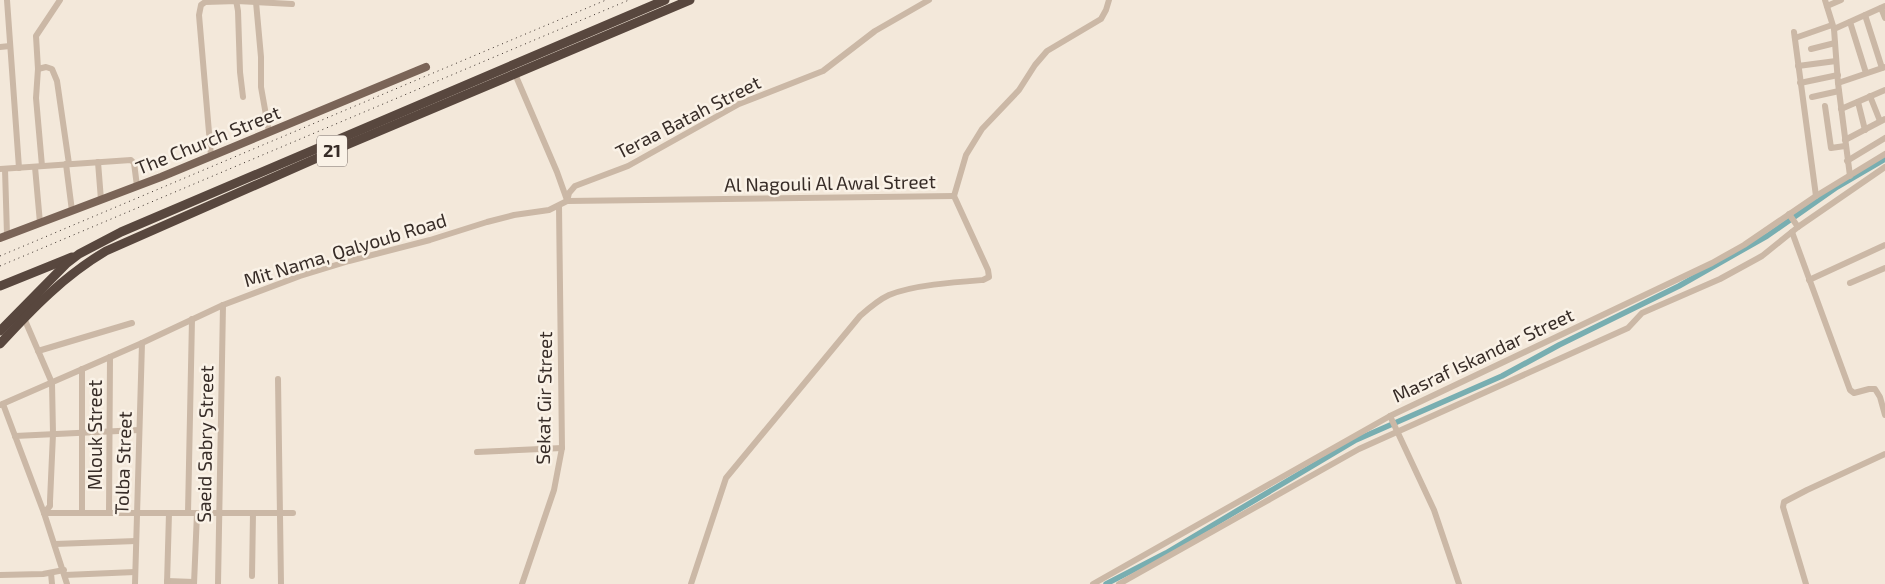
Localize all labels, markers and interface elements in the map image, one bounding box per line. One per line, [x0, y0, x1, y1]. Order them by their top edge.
street label: Teraa Batah Street [611, 70, 764, 163]
street label: The Church Street [132, 100, 283, 179]
road number: 21 [317, 136, 347, 166]
street label: Al Nagouli Al Awal Street [724, 169, 936, 196]
street label: Mit Nama, Qalyoub Road [241, 208, 449, 291]
street label: Masraf Iskandar Street [1389, 302, 1577, 407]
street label: Sekat Gir Street [531, 331, 556, 465]
street label: Saeid Sabry Street [192, 365, 217, 523]
street label: Mlouk Street [83, 380, 106, 490]
street label: Tolba Street [109, 411, 136, 515]

